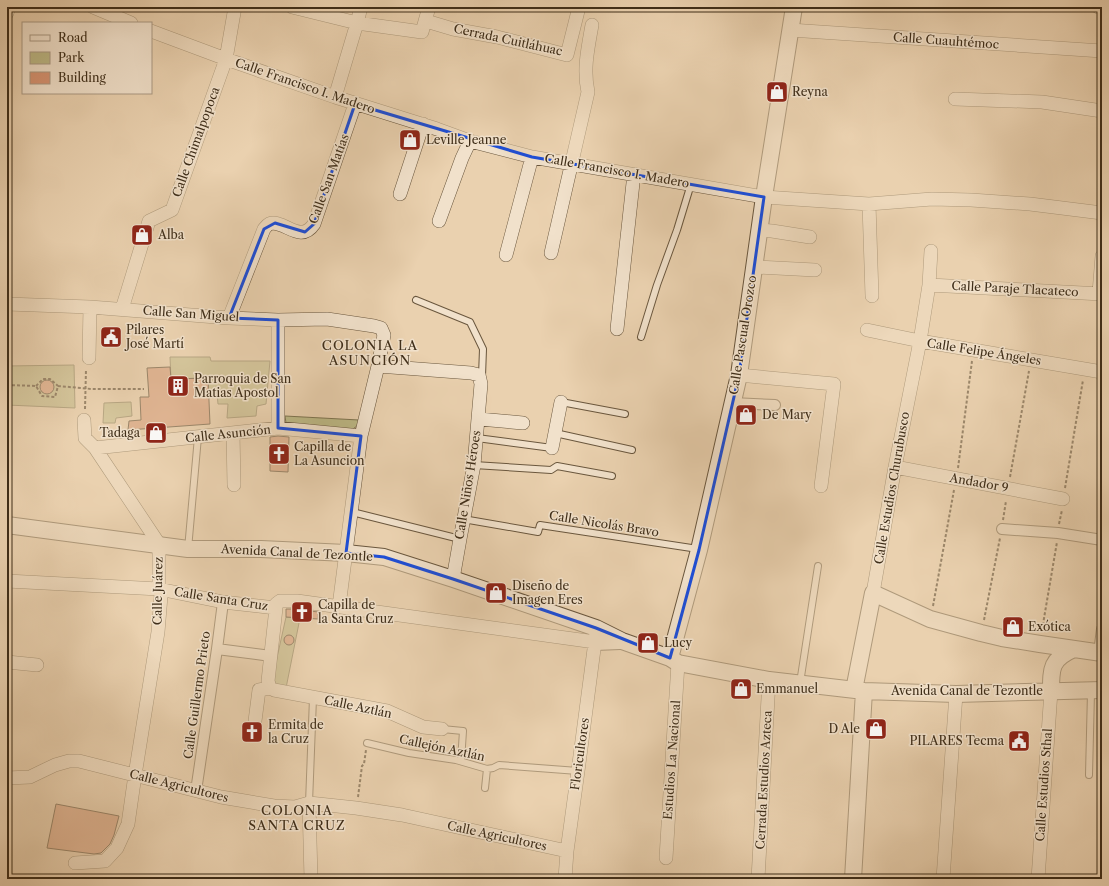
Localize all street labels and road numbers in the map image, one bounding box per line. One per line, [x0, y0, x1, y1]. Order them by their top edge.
street label: Cerrada Cuitláhuac [452, 21, 564, 58]
street label: Calle Cuauhtémoc [892, 29, 1000, 52]
street label: Calle Francisco I. Madero [233, 55, 377, 117]
street label: Calle Chimalpopoca [169, 84, 223, 199]
street label: Calle San Matías [305, 132, 352, 226]
street label: Calle Francisco I. Madero [544, 150, 691, 191]
street label: Calle Pascual Orozco [726, 274, 759, 396]
street label: Calle Paraje Tlacateco [951, 278, 1079, 299]
street label: Calle San Miguel [142, 303, 240, 324]
street label: Calle Felipe Ángeles [926, 334, 1043, 368]
street label: Calle Estudios Churubusco [871, 411, 912, 565]
street label: Calle Asunción [184, 421, 272, 445]
street label: Calle Niños Héroes [451, 429, 484, 541]
street label: Andador 9 [947, 470, 1010, 495]
street label: Calle Nicolás Bravo [548, 507, 660, 540]
street label: Avenida Canal de Tezontle [220, 541, 374, 564]
street label: Calle Juárez [149, 557, 166, 625]
street label: Calle Santa Cruz [173, 584, 269, 613]
street label: Calle Guillermo Prieto [180, 630, 213, 760]
street label: Avenida Canal de Tezontle [890, 683, 1043, 698]
street label: Calle Aztlán [323, 692, 394, 721]
street label: Estudios La Nacional [660, 699, 683, 820]
street label: Cerrada Estudios Azteca [752, 709, 775, 850]
street label: Floricultores [567, 717, 592, 791]
street label: Calle Estudios Sthal [1032, 728, 1055, 842]
street label: Callejón Aztlán [398, 731, 487, 764]
street label: Calle Agricultores [128, 766, 230, 805]
street label: Calle Agricultores [446, 818, 548, 853]

